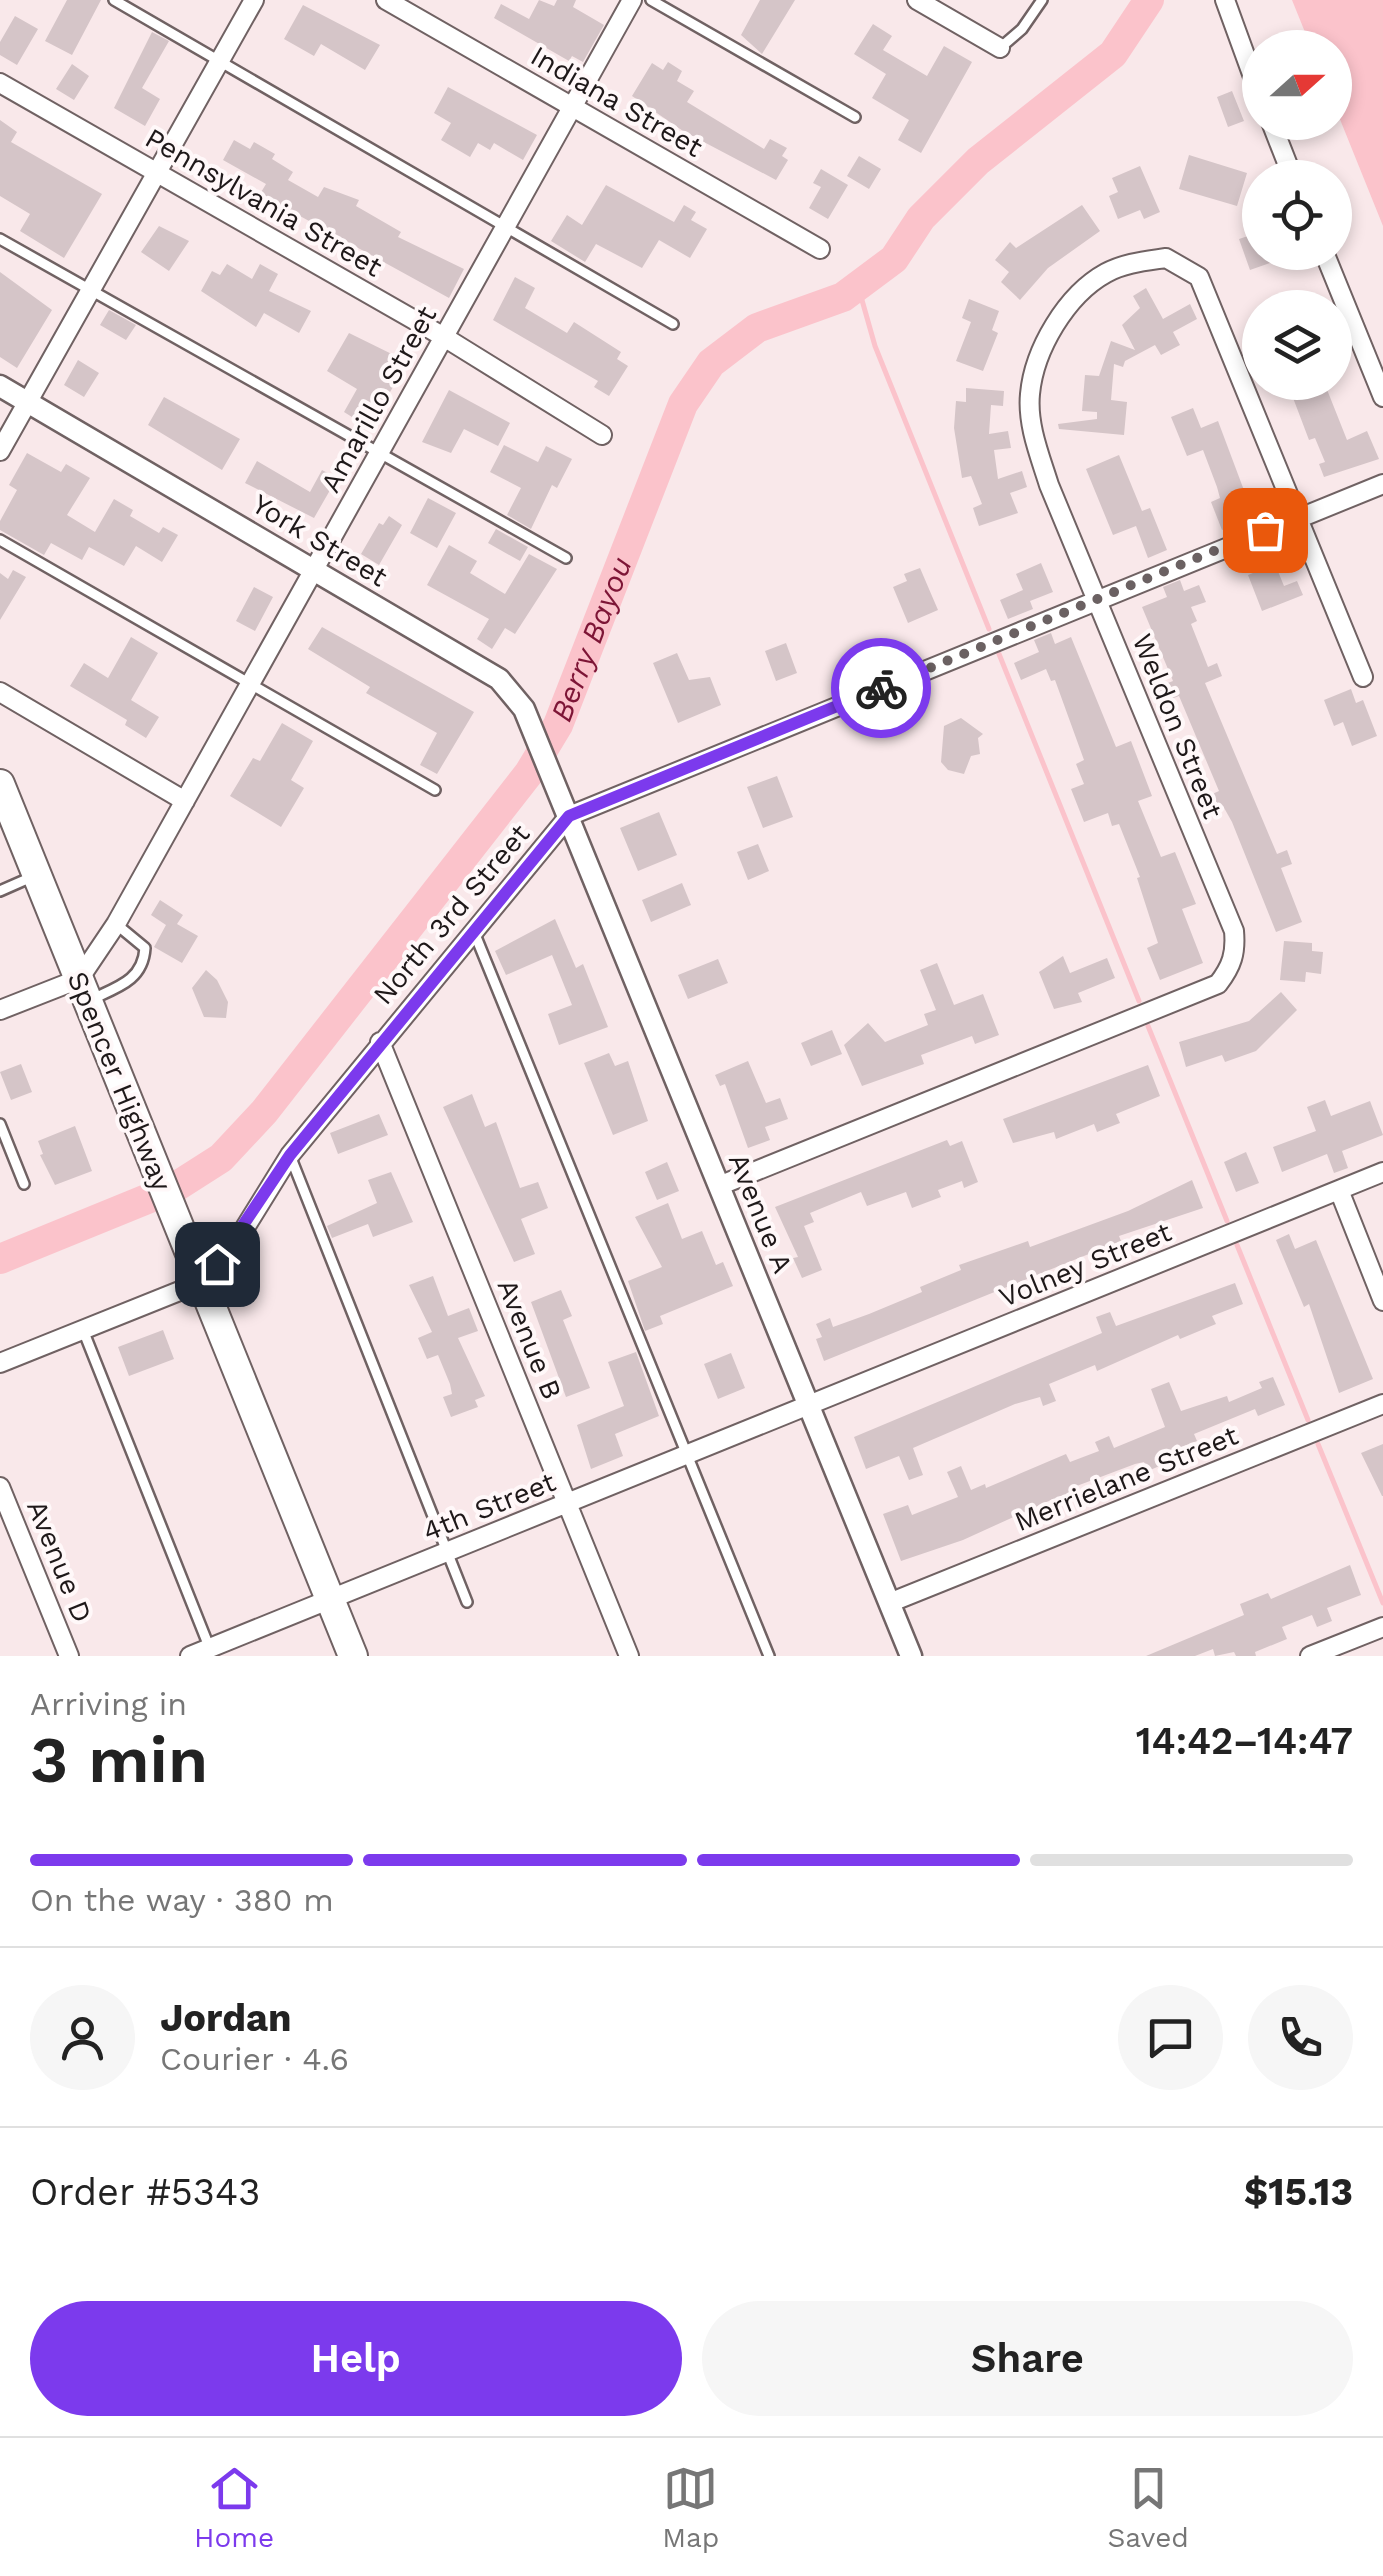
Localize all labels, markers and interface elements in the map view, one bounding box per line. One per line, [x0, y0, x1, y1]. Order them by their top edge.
north arrow [1242, 30, 1352, 140]
map controls [1242, 30, 1352, 400]
street label: Indiana Street [525, 39, 709, 164]
street label: Pennsylvania Street [139, 121, 388, 284]
button: locate [1242, 160, 1352, 270]
button: layers [1242, 290, 1352, 400]
street label: Amarillo Street [314, 300, 443, 498]
street label: York Street [246, 487, 393, 594]
pin [1223, 488, 1308, 573]
icon: bag [1238, 503, 1293, 558]
water label: Berry Bayou [543, 552, 639, 726]
street label: Weldon Street [1125, 629, 1230, 824]
courier [831, 638, 931, 738]
icon: bike [854, 661, 909, 716]
street label: North 3rd Street [366, 817, 537, 1011]
street label: Spencer Highway [60, 967, 179, 1196]
street label: Avenue A [722, 1149, 799, 1278]
street label: Volney Street [994, 1215, 1176, 1314]
pin [175, 1222, 260, 1307]
icon: home [190, 1237, 245, 1292]
street label: Avenue B [490, 1274, 569, 1404]
street label: Merrielane Street [1010, 1418, 1243, 1538]
street label: 4th Street [418, 1465, 561, 1548]
street label: Avenue D [20, 1495, 99, 1627]
text: Arriving in [30, 1685, 187, 1723]
text: 14:42–14:47 [1136, 1719, 1353, 1763]
text: 3 min [30, 1722, 208, 1798]
text: On the way · 380 m [30, 1881, 334, 1919]
button: person [30, 1985, 135, 2090]
button: chat [1118, 1985, 1223, 2090]
button: phone [1248, 1985, 1353, 2090]
text: Jordan [160, 1996, 292, 2040]
text: Courier · 4.6 [160, 2040, 349, 2078]
text: Order #5343 [30, 2170, 260, 2214]
text: $15.13 [1244, 2170, 1353, 2214]
button: Help [30, 2301, 682, 2416]
button: Share [702, 2301, 1353, 2416]
tab: Home [194, 2461, 274, 2554]
tab: Map [662, 2461, 719, 2554]
tab: Saved [1108, 2461, 1189, 2554]

